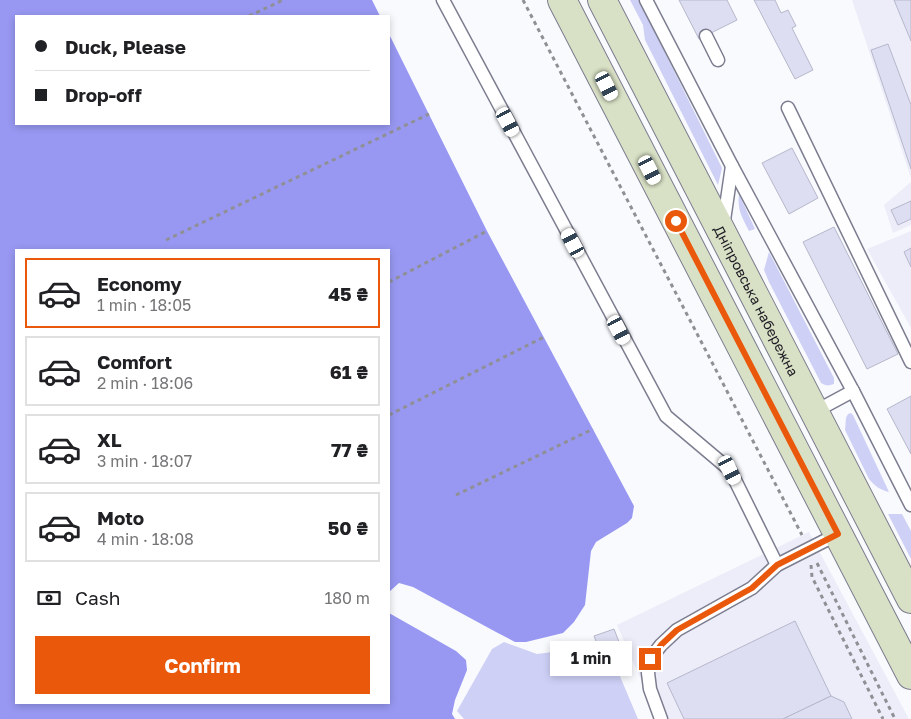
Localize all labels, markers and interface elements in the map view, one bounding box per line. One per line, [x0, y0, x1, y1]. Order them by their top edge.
text: Duck, Please [65, 35, 186, 58]
car [593, 69, 620, 103]
text: Drop-off [65, 83, 142, 106]
car [494, 105, 521, 139]
car [636, 153, 663, 187]
route start [665, 210, 687, 232]
street label: Дніпровська набережна [711, 222, 803, 379]
car [559, 226, 586, 260]
icon: car [37, 271, 82, 316]
text: Economy [97, 272, 182, 295]
text: 45 ₴ [328, 282, 368, 305]
text: 1 min · 18:05 [97, 295, 191, 315]
car [605, 313, 632, 347]
icon: car [37, 349, 82, 394]
text: Comfort [97, 350, 172, 373]
text: 61 ₴ [330, 360, 368, 383]
text: 2 min · 18:06 [97, 373, 193, 393]
icon: car [37, 427, 82, 472]
text: XL [97, 428, 122, 451]
text: 77 ₴ [331, 438, 368, 461]
text: 3 min · 18:07 [97, 451, 192, 471]
car [716, 453, 743, 487]
icon: car [37, 505, 82, 550]
text: Moto [97, 506, 144, 529]
text: 50 ₴ [328, 516, 368, 539]
text: 4 min · 18:08 [97, 529, 194, 549]
icon: cash [35, 584, 63, 612]
text: Cash [75, 586, 120, 609]
text: 180 m [324, 588, 370, 608]
button: Confirm [35, 636, 370, 694]
callout: 1 min [550, 642, 632, 676]
text: 1 min [571, 648, 611, 668]
route end [639, 648, 661, 670]

